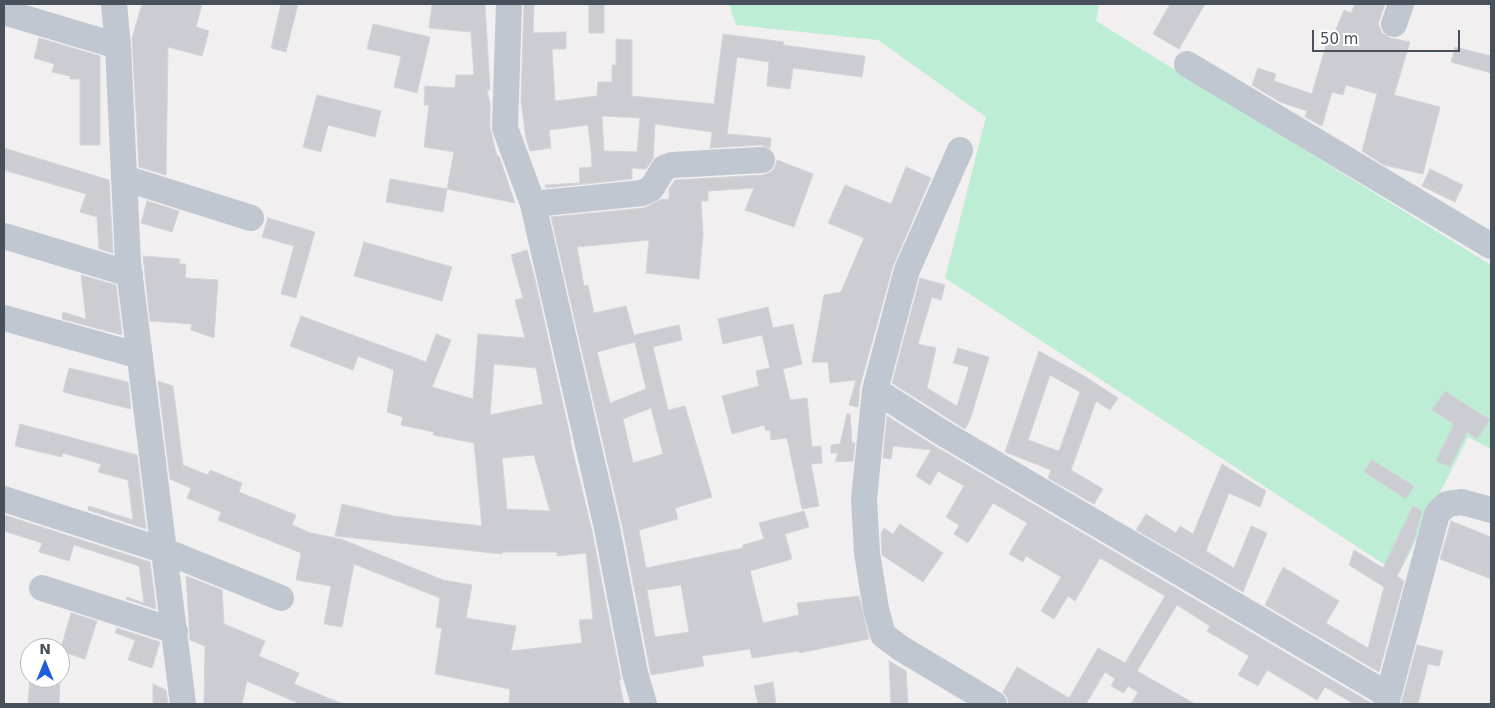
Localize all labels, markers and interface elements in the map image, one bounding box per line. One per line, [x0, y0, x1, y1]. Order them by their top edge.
scale bar [1315, 20, 1462, 52]
text: 50 m [1320, 30, 1358, 48]
north arrow [20, 638, 70, 688]
text: N [39, 641, 51, 657]

